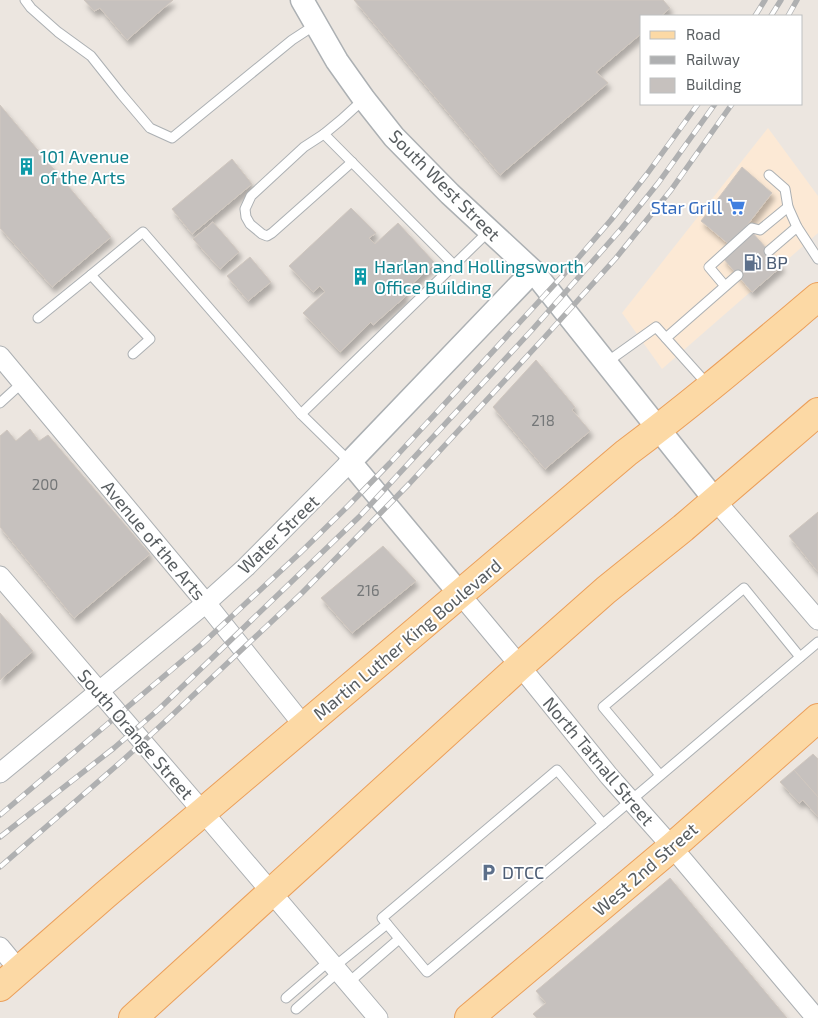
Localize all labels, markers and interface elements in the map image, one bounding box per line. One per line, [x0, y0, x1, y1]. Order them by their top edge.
legend [640, 15, 803, 105]
text: Road [686, 25, 721, 43]
text: Railway [686, 50, 740, 68]
text: Building [686, 75, 742, 93]
street label: South West Street [385, 125, 505, 245]
place label: 101 Avenue of the Arts [40, 145, 129, 188]
building icon: 101 Avenue of the Arts [16, 156, 36, 176]
place label: Star Grill [651, 196, 723, 218]
supermarket icon: Star Grill [726, 197, 746, 217]
place label: BP [766, 251, 788, 273]
fuel station icon: BP [742, 252, 762, 272]
place label: Harlan and Hollingsworth Office Building [374, 255, 584, 298]
building icon: Harlan and Hollingsworth Office Building [350, 266, 370, 286]
house number: 218 [531, 411, 555, 429]
house number: 200 [32, 475, 58, 493]
street label: Avenue of the Arts [97, 476, 211, 604]
street label: Water Street [233, 490, 323, 578]
street label: Martin Luther King Boulevard [308, 554, 506, 724]
house number: 216 [357, 581, 379, 599]
street label: South Orange Street [74, 664, 199, 804]
street label: North Tatnall Street [539, 692, 659, 830]
street label: West 2nd Street [588, 818, 702, 920]
place label: DTCC [502, 861, 544, 883]
parking icon: DTCC [478, 862, 498, 882]

